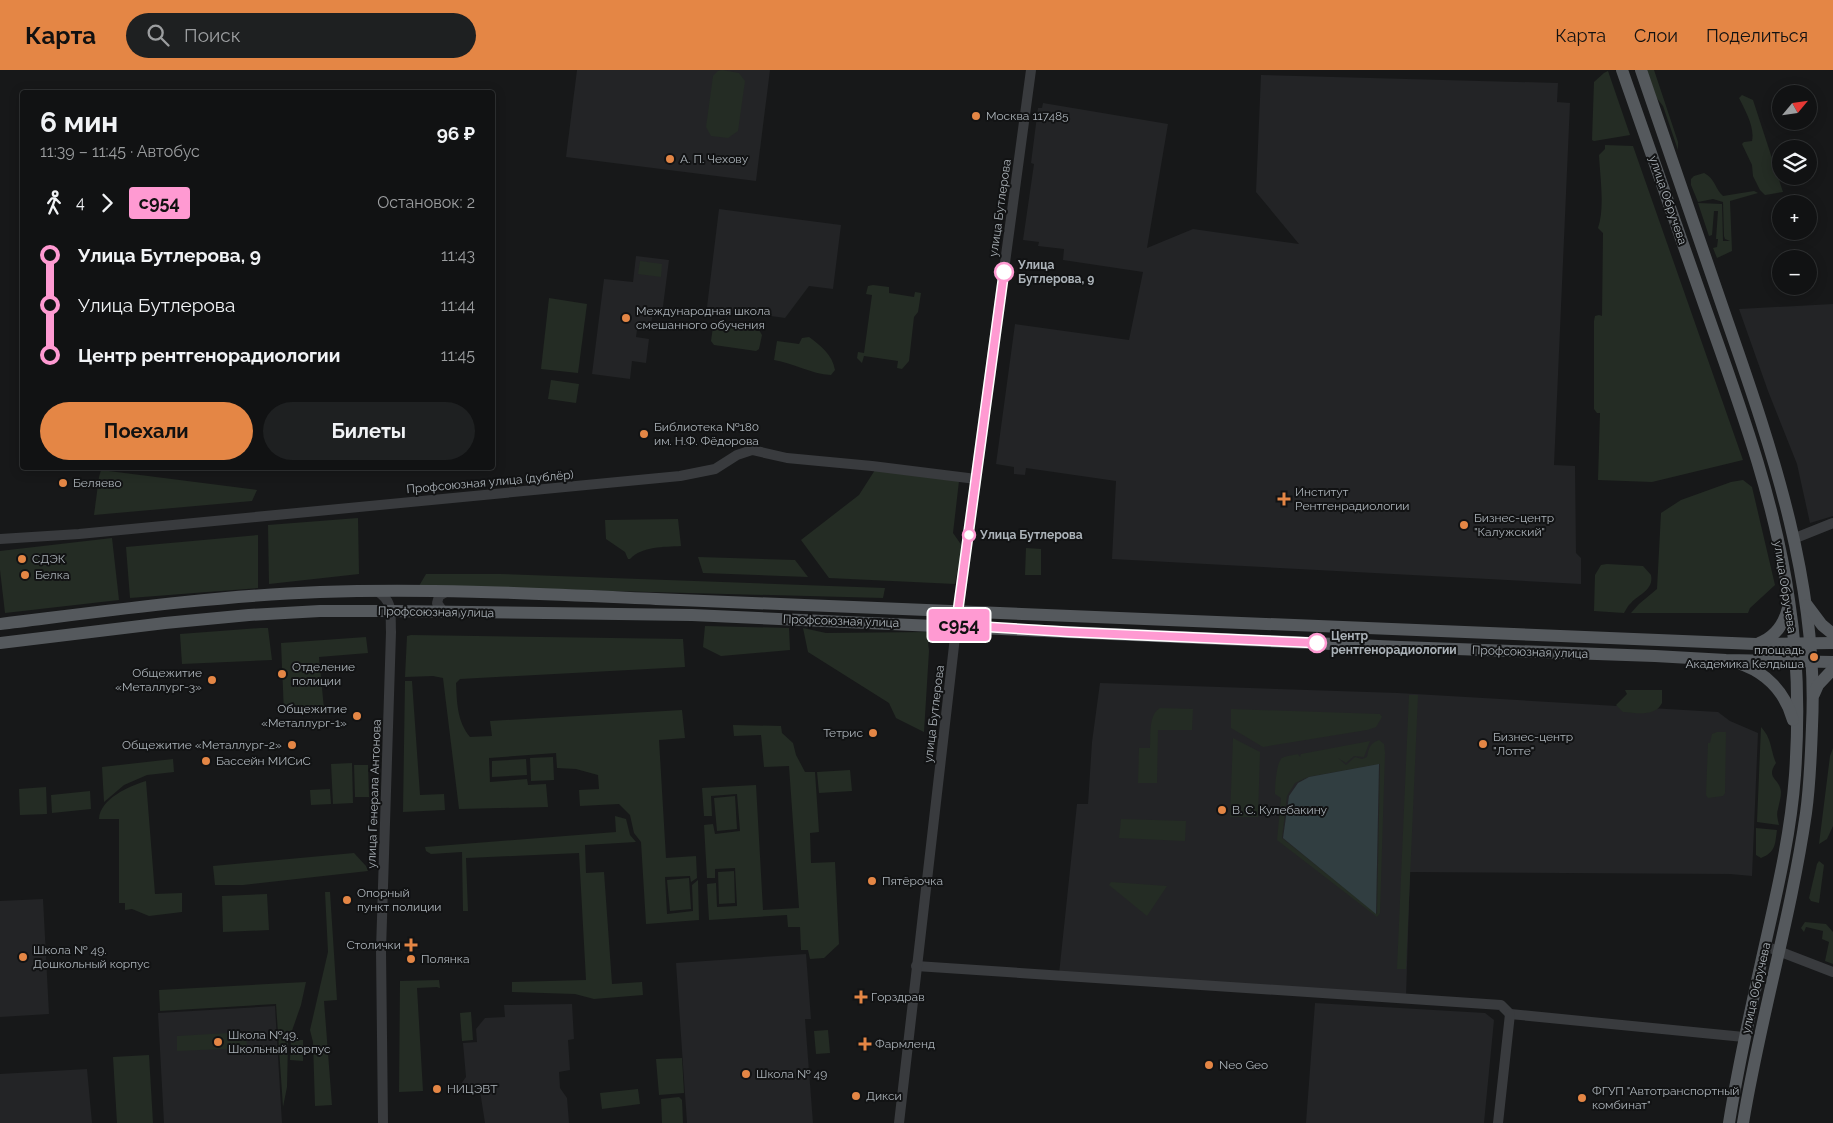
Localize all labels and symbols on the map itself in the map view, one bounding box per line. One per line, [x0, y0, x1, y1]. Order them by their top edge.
north arrow [1772, 85, 1818, 130]
place label: Москва 117485 [986, 109, 1069, 123]
marker: Москва 117485 [970, 110, 982, 122]
place label: А. П. Чехову [680, 152, 749, 166]
marker: А. П. Чехову [664, 153, 676, 165]
street label: улица Обручева [1646, 154, 1690, 246]
street label: улица Бутлерова [986, 158, 1014, 258]
place label: Улица Бутлерова, 9 [1017, 258, 1094, 286]
marker: Улица Бутлерова, 9 [994, 262, 1014, 282]
place label: Международная школа смешанного обучения [636, 304, 770, 332]
marker: Международная школа смешанного обучения [620, 312, 632, 324]
place label: Библиотека №180 им. Н.Ф. Фёдорова [654, 420, 759, 448]
marker: Библиотека №180 им. Н.Ф. Фёдорова [638, 428, 650, 440]
street label: Профсоюзная улица (дублёр) [406, 468, 574, 496]
place label: Беляево [73, 476, 122, 490]
marker: Беляево [57, 477, 69, 489]
place label: Институт Рентгенрадиологии [1295, 485, 1409, 513]
marker: Институт Рентгенрадиологии [1277, 492, 1291, 506]
place label: Бизнес-центр "Калужский" [1474, 511, 1554, 539]
marker: Бизнес-центр "Калужский" [1458, 519, 1470, 531]
marker: Улица Бутлерова [962, 528, 976, 542]
place label: Улица Бутлерова [979, 528, 1083, 542]
street label: улица Обручева [1771, 540, 1799, 634]
place label: СДЭК [32, 552, 66, 566]
marker: СДЭК [16, 553, 28, 565]
place label: Белка [35, 568, 69, 582]
marker: Белка [19, 569, 31, 581]
street label: Профсоюзная улица [378, 604, 494, 620]
line badge: с954 [924, 609, 994, 641]
street label: Профсоюзная улица [783, 612, 899, 630]
place label: Центр рентгенорадиологии [1331, 629, 1457, 657]
marker: Центр рентгенорадиологии [1307, 633, 1327, 653]
street label: Профсоюзная улица [1472, 643, 1588, 661]
place label: площадь Академика Келдыша [1685, 643, 1804, 671]
marker: площадь Академика Келдыша [1808, 651, 1820, 663]
place label: Отделение полиции [292, 660, 355, 688]
street label: улица Бутлерова [921, 664, 947, 764]
place label: Общежитие «Металлург-3» [115, 666, 202, 694]
marker: Отделение полиции [276, 668, 288, 680]
marker: Общежитие «Металлург-3» [206, 674, 218, 686]
place label: Общежитие «Металлург-1» [261, 702, 347, 730]
marker: Общежитие «Металлург-1» [351, 710, 363, 722]
street label: улица Генерала Антонова [364, 719, 384, 869]
place label: Тетрис [823, 726, 863, 740]
marker: Тетрис [867, 727, 879, 739]
place label: Бизнес-центр "Лотте" [1493, 730, 1573, 758]
place label: Общежитие «Металлург-2» [122, 738, 282, 752]
marker: Бизнес-центр "Лотте" [1477, 738, 1489, 750]
marker: Общежитие «Металлург-2» [286, 739, 298, 751]
place label: Бассейн МИСиС [216, 754, 311, 768]
marker: Бассейн МИСиС [200, 755, 212, 767]
place label: В. С. Кулебакину [1232, 803, 1328, 817]
marker: В. С. Кулебакину [1216, 804, 1228, 816]
place label: Пятёрочка [882, 874, 943, 888]
marker: Пятёрочка [866, 875, 878, 887]
place label: Опорный пункт полиции [357, 886, 441, 914]
marker: Опорный пункт полиции [341, 894, 353, 906]
place label: Столички [346, 938, 401, 952]
marker: Столички [405, 939, 417, 951]
street label: улица Обручева [1739, 941, 1773, 1035]
place label: Школа № 49. Дошкольный корпус [33, 943, 150, 971]
marker: Школа № 49. Дошкольный корпус [17, 951, 29, 963]
place label: Полянка [421, 952, 470, 966]
marker: Полянка [405, 953, 417, 965]
place label: Горздрав [871, 990, 925, 1004]
marker: Горздрав [855, 991, 867, 1003]
place label: Школа №49. Школьный корпус [228, 1028, 331, 1056]
marker: Школа №49. Школьный корпус [212, 1036, 224, 1048]
place label: Фармленд [875, 1037, 935, 1051]
marker: Фармленд [859, 1038, 871, 1050]
place label: Neo Geo [1219, 1058, 1268, 1072]
marker: Neo Geo [1203, 1059, 1215, 1071]
place label: Школа № 49 [756, 1067, 827, 1081]
marker: Школа № 49 [740, 1068, 752, 1080]
place label: НИЦЭВТ [447, 1082, 498, 1096]
marker: НИЦЭВТ [431, 1083, 443, 1095]
place label: ФГУП "Автотранспортный комбинат" [1592, 1084, 1739, 1112]
place label: Дикси [866, 1089, 902, 1103]
marker: Дикси [850, 1090, 862, 1102]
marker: ФГУП "Автотранспортный комбинат" [1576, 1092, 1588, 1104]

